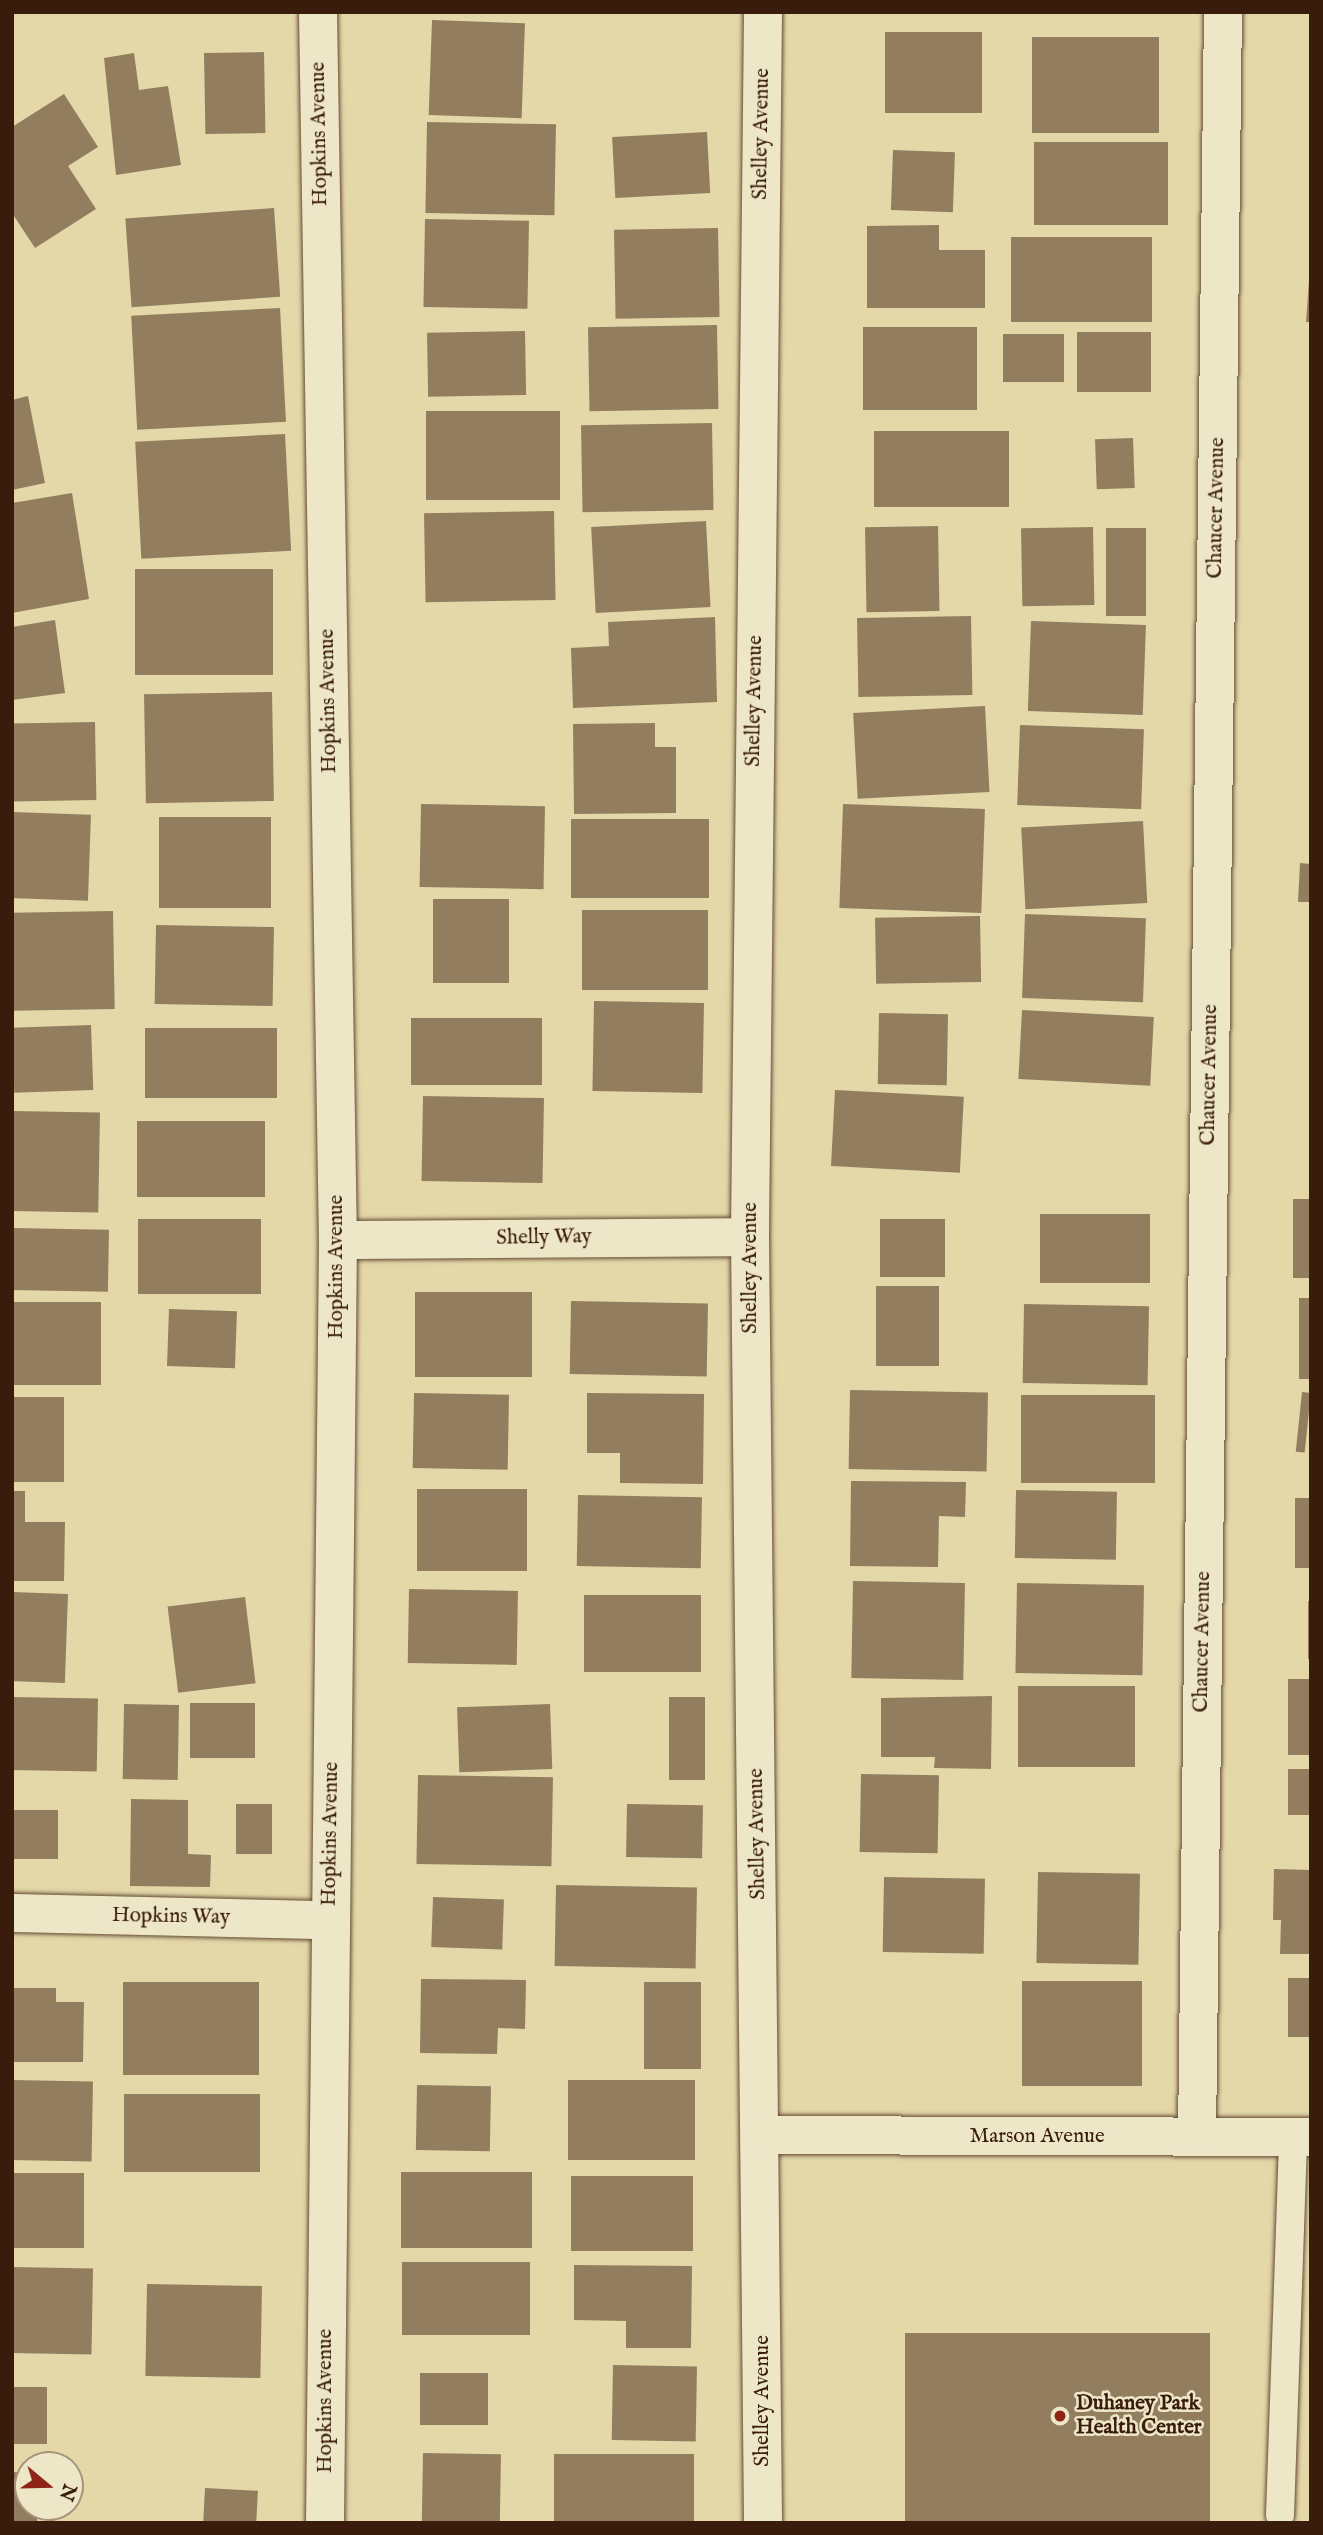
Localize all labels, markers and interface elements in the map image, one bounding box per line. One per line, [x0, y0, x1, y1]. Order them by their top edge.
street label: Hopkins Avenue [306, 62, 334, 206]
street label: Shelley Avenue [748, 68, 776, 200]
street label: Chaucer Avenue [1203, 437, 1231, 579]
street label: Hopkins Avenue [315, 629, 343, 773]
street label: Shelley Avenue [741, 635, 769, 767]
street label: Chaucer Avenue [1196, 1004, 1224, 1146]
street label: Hopkins Avenue [324, 1195, 350, 1339]
street label: Shelley Avenue [738, 1202, 764, 1334]
street label: Shelly Way [496, 1225, 592, 1251]
street label: Chaucer Avenue [1189, 1571, 1217, 1713]
street label: Hopkins Avenue [317, 1762, 345, 1906]
street label: Shelley Avenue [744, 1768, 772, 1900]
street label: Hopkins Way [112, 1903, 230, 1931]
street label: Marson Avenue [969, 2124, 1105, 2150]
street label: Hopkins Avenue [313, 2329, 339, 2473]
street label: Shelley Avenue [750, 2335, 776, 2467]
place label: Duhaney Park Health Center [1076, 2391, 1202, 2441]
marker: Duhaney Park Health Center [1050, 2406, 1070, 2426]
north arrow [14, 2451, 84, 2521]
text: N [53, 2480, 81, 2504]

